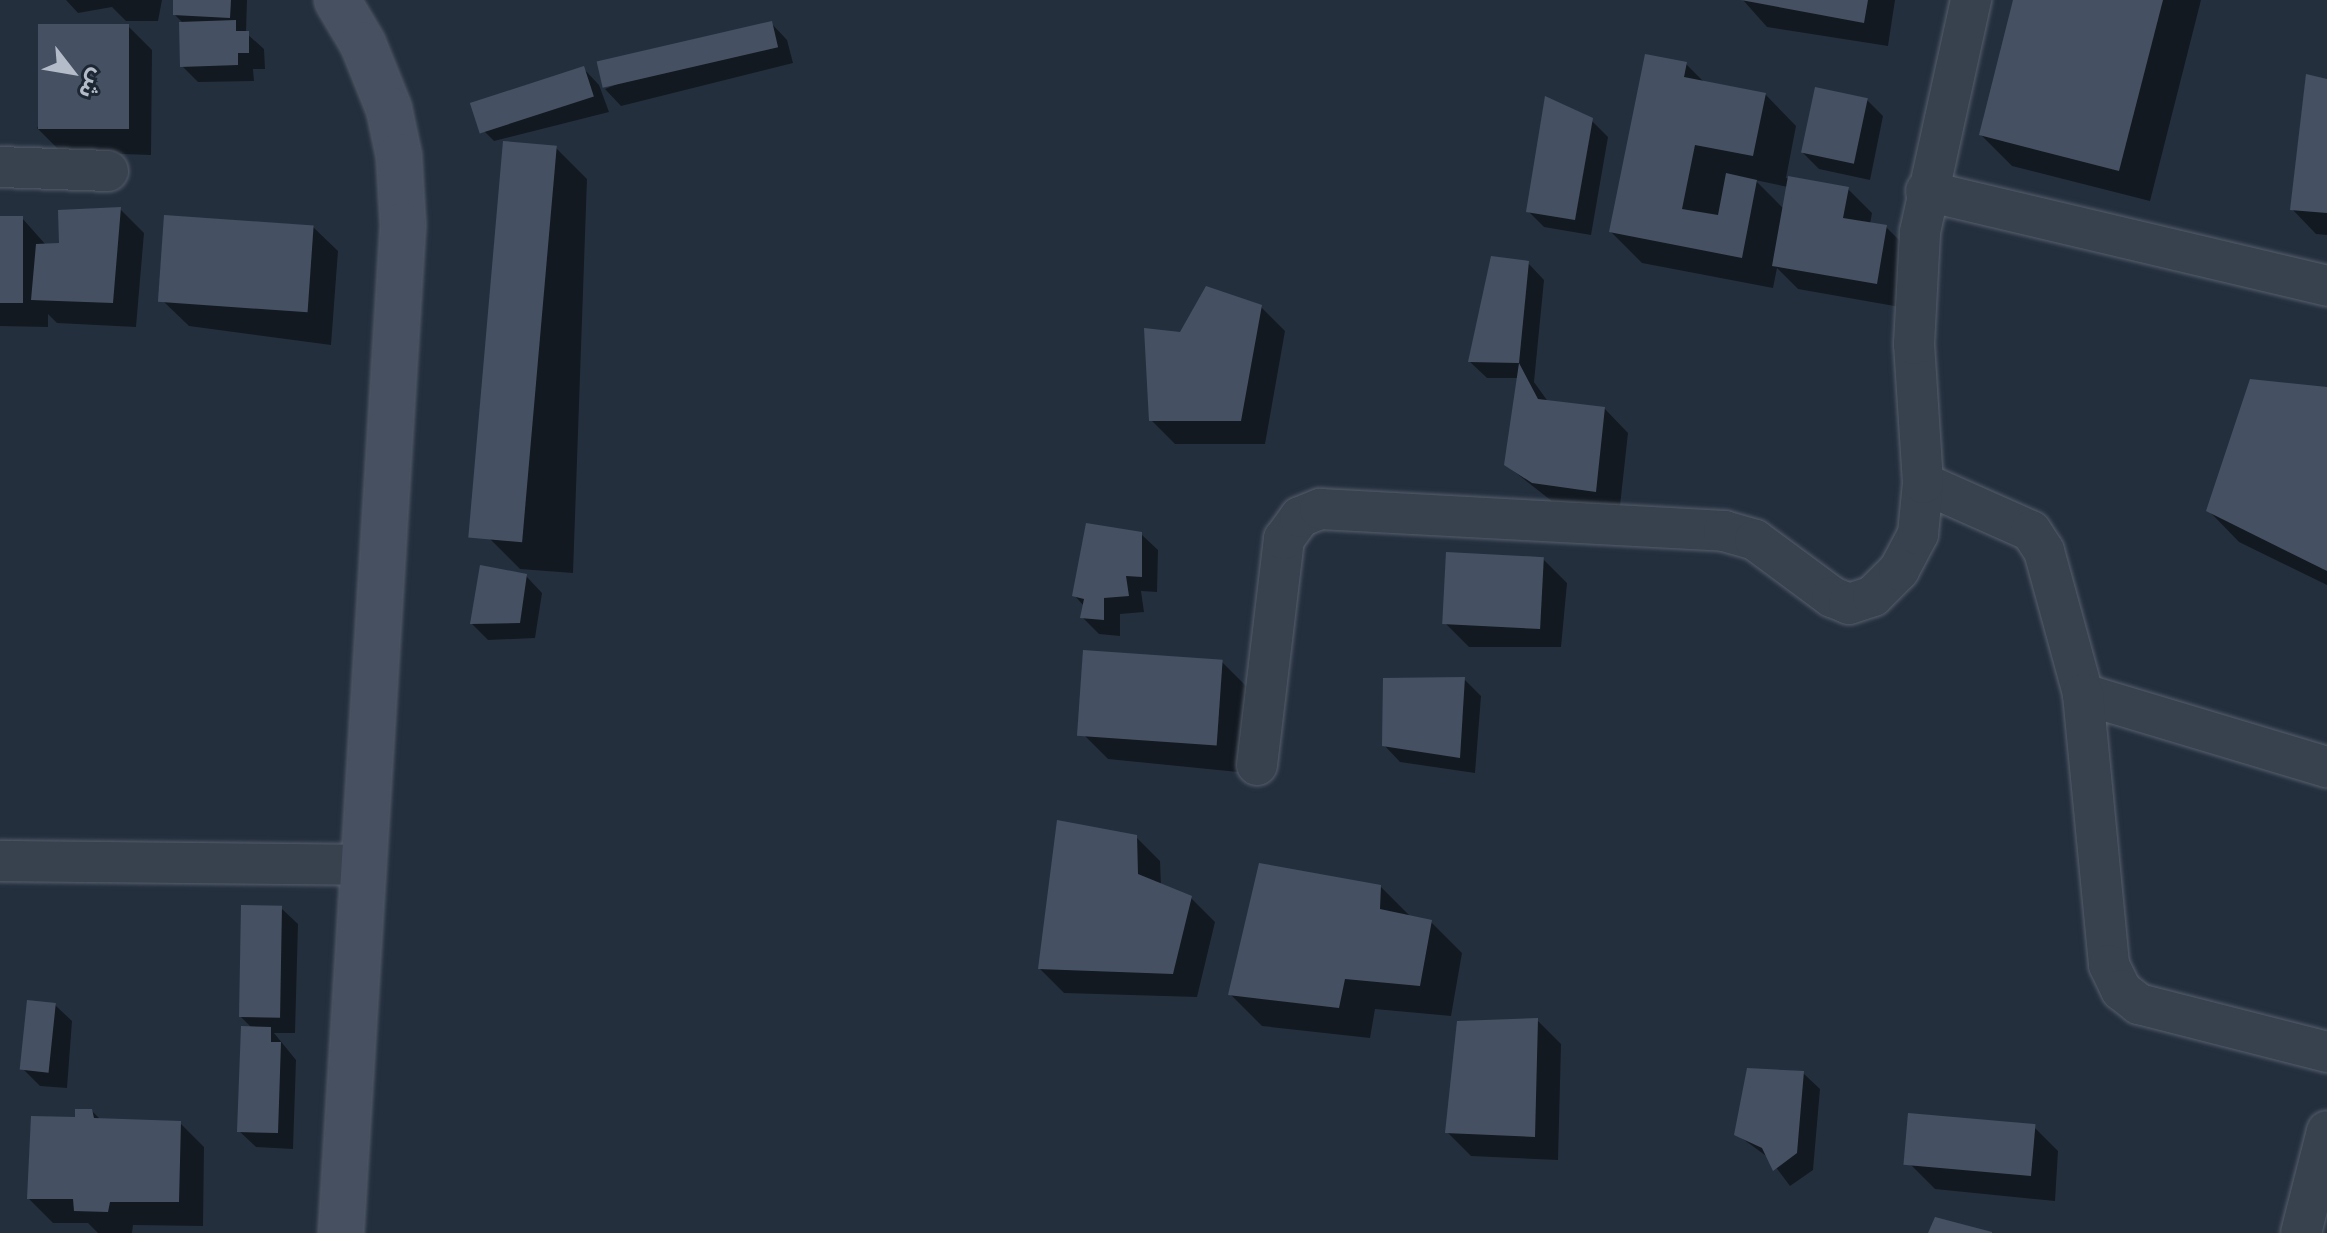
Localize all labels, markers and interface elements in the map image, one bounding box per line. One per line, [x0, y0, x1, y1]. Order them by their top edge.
north arrow [32, 32, 112, 112]
text: ش [74, 65, 111, 104]

